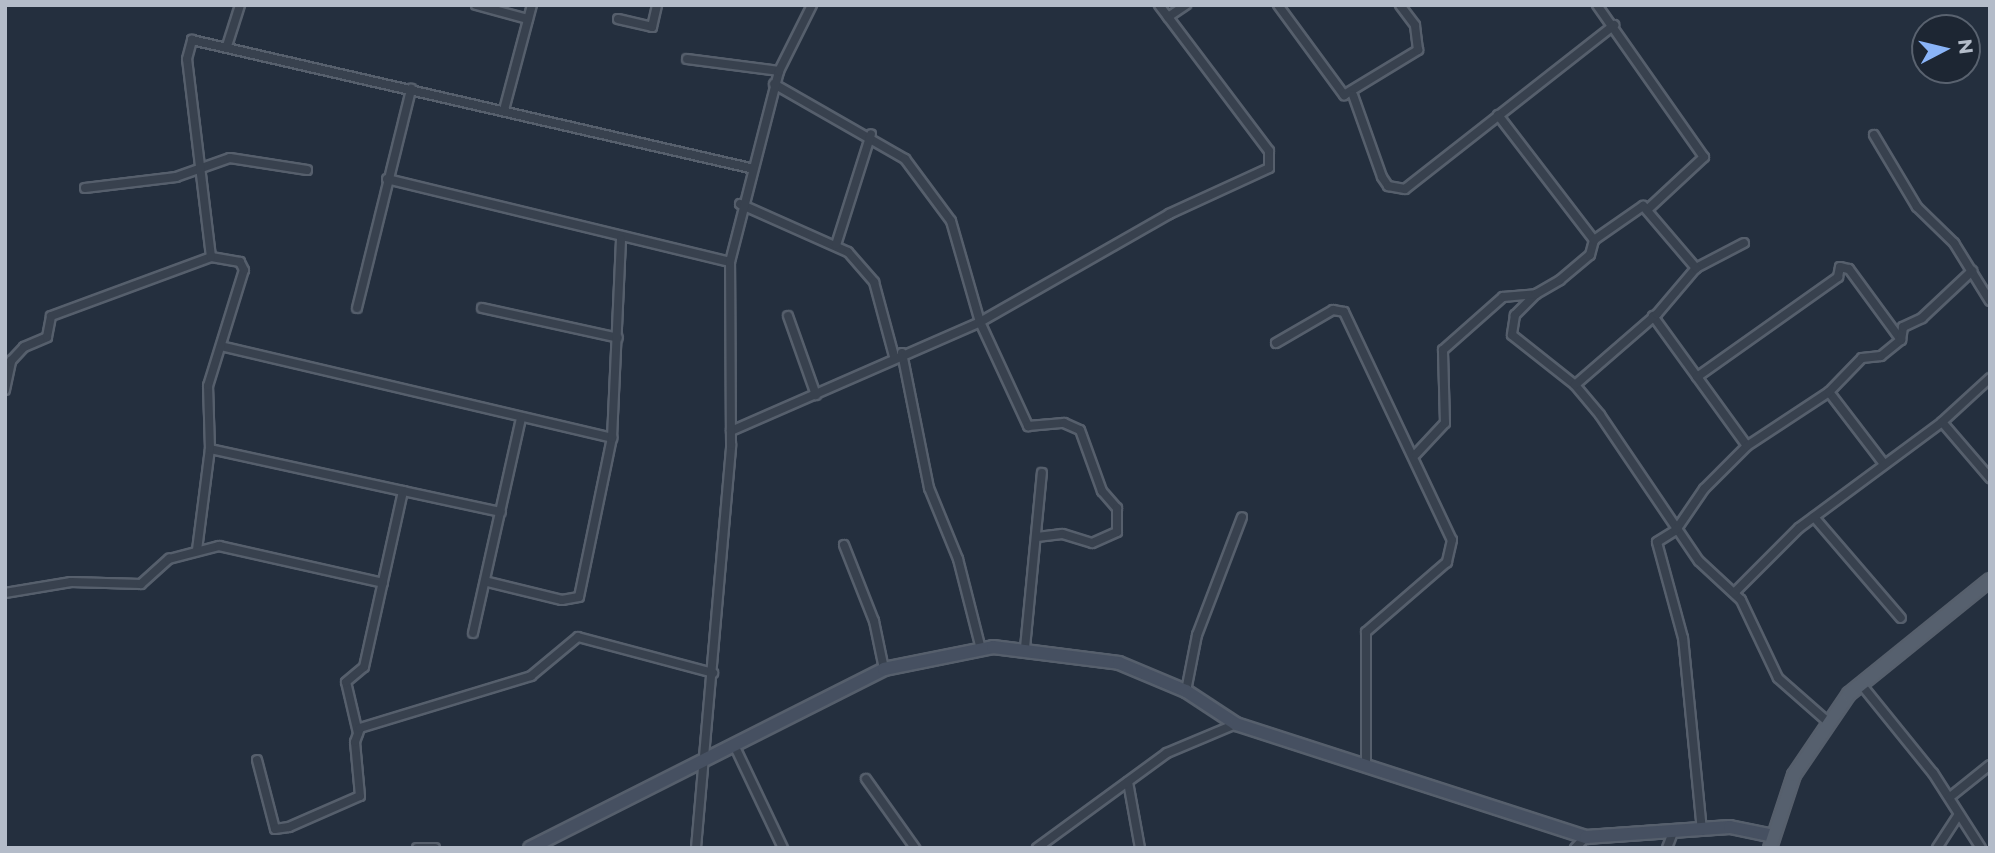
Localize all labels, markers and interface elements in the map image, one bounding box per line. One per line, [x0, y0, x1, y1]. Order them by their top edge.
north arrow [1911, 14, 1981, 84]
text: N [1953, 38, 1978, 56]

